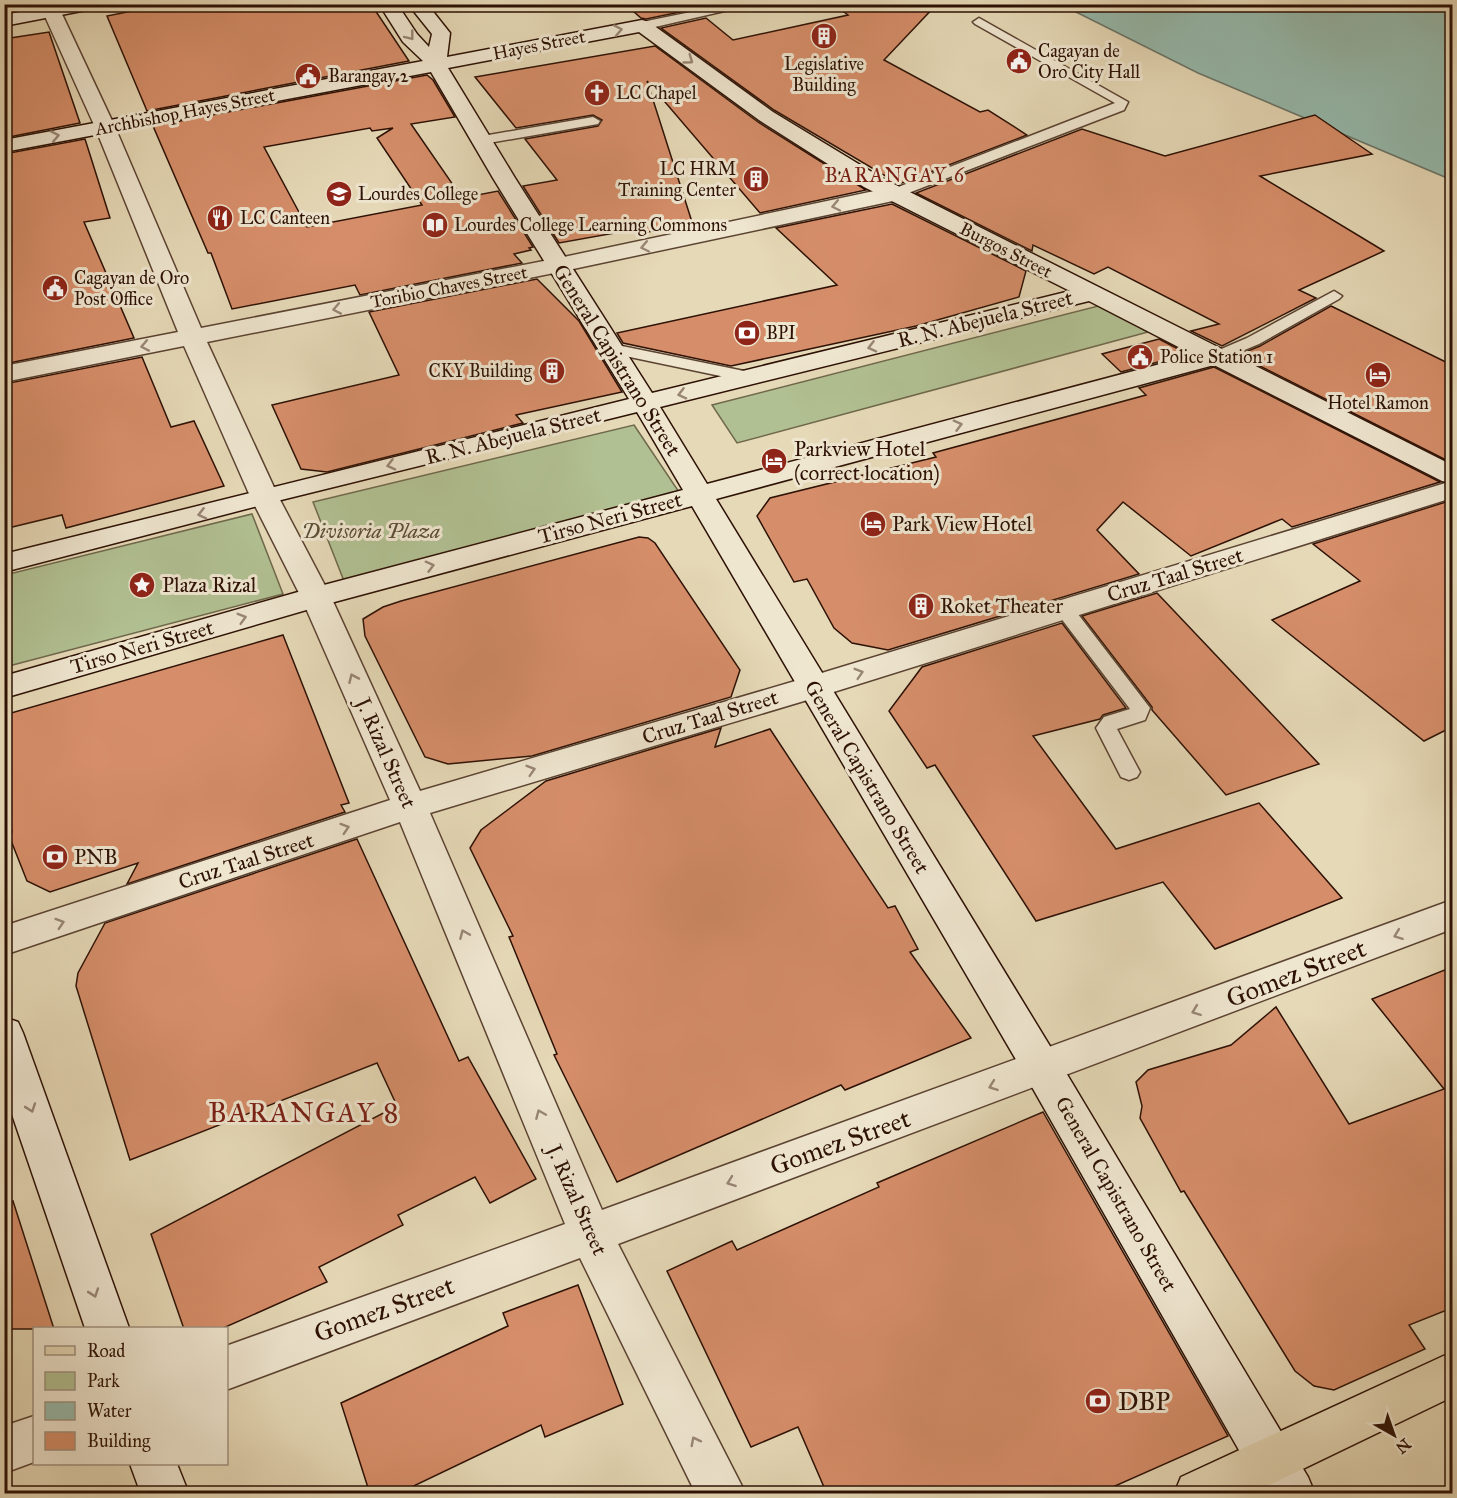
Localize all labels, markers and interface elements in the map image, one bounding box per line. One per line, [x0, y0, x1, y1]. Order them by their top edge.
building icon: Legislative Building [809, 21, 839, 51]
one-way arrow [612, 24, 622, 37]
street label: Hayes Street [491, 25, 588, 65]
one-way arrow [403, 29, 414, 40]
place label: Cagayan de Oro City Hall [1038, 40, 1140, 83]
public building icon: Cagayan de Oro City Hall [1004, 46, 1034, 76]
one-way arrow [683, 53, 694, 64]
place label: Legislative Building [784, 53, 864, 97]
public building icon: Barangay 2 [293, 61, 323, 91]
place label: Barangay 2 [328, 65, 409, 88]
church icon: LC Chapel [582, 78, 612, 108]
place label: LC Chapel [616, 82, 697, 104]
street label: Archbishop Hayes Street [92, 84, 277, 140]
one-way arrow [50, 131, 59, 143]
place label: LC HRM Training Center [618, 158, 736, 202]
district label: BARANGAY 6 [825, 163, 965, 187]
building icon: LC HRM Training Center [741, 164, 771, 194]
school or university icon: Lourdes College [324, 179, 354, 209]
place label: Lourdes College [358, 183, 478, 206]
one-way arrow [831, 199, 841, 212]
restaurant icon: LC Canteen [205, 203, 235, 233]
place label: LC Canteen [240, 207, 330, 229]
library icon: Lourdes College Learning Commons [420, 210, 450, 240]
place label: Lourdes College Learning Commons [454, 214, 727, 237]
street label: Burgos Street [956, 217, 1057, 284]
one-way arrow [640, 240, 650, 253]
street label: General Capistrano Street [547, 259, 687, 461]
street label: Toribio Chaves Street [369, 261, 530, 313]
place label: Cagayan de Oro Post Office [74, 267, 189, 310]
public building icon: Cagayan de Oro Post Office [40, 273, 70, 303]
street label: R. N. Abejuela Street [895, 285, 1076, 353]
one-way arrow [332, 302, 342, 315]
bank icon: BPI [732, 318, 762, 348]
place label: BPI [766, 322, 796, 344]
one-way arrow [141, 339, 151, 352]
one-way arrow [867, 340, 877, 353]
public building icon: Police Station 1 [1125, 342, 1155, 372]
place label: Police Station 1 [1160, 346, 1273, 368]
building icon: CKY Building [537, 356, 567, 386]
place label: CKY Building [429, 360, 533, 383]
hotel icon: Hotel Ramon [1363, 360, 1393, 390]
one-way arrow [677, 386, 687, 399]
place label: Hotel Ramon [1327, 392, 1429, 414]
street label: R. N. Abejuela Street [423, 402, 604, 470]
one-way arrow [952, 420, 963, 432]
place label: Parkview Hotel (correct location) [794, 436, 940, 486]
hotel icon: Parkview Hotel (correct location) [759, 446, 789, 476]
one-way arrow [386, 458, 396, 471]
street label: Tirso Neri Street [535, 486, 685, 550]
one-way arrow [197, 506, 207, 519]
hotel icon: Park View Hotel [858, 509, 888, 539]
place label: Park View Hotel [892, 511, 1033, 537]
park label: Divisoria Plaza [302, 518, 440, 544]
street label: Cruz Taal Street [1104, 542, 1247, 608]
one-way arrow [425, 561, 435, 574]
place icon: Plaza Rizal [127, 570, 157, 600]
place label: Plaza Rizal [162, 572, 257, 598]
building icon: Roket Theater [906, 591, 936, 621]
place label: Roket Theater [940, 593, 1063, 619]
one-way arrow [236, 613, 247, 625]
street label: Tirso Neri Street [68, 614, 217, 680]
one-way arrow [853, 667, 864, 680]
one-way arrow [348, 673, 360, 684]
street label: General Capistrano Street [799, 675, 935, 879]
street label: Cruz Taal Street [639, 684, 782, 750]
street label: J. Rizal Street [349, 692, 422, 813]
one-way arrow [525, 765, 536, 777]
one-way arrow [339, 823, 350, 835]
street label: Cruz Taal Street [175, 827, 318, 895]
bank icon: PNB [40, 842, 70, 872]
place label: PNB [74, 844, 118, 870]
one-way arrow [54, 917, 65, 930]
one-way arrow [1393, 927, 1404, 940]
one-way arrow [459, 929, 471, 940]
street label: Gomez Street [1222, 932, 1370, 1014]
one-way arrow [1191, 1003, 1201, 1016]
one-way arrow [988, 1079, 999, 1091]
street label: General Capistrano Street [1049, 1092, 1183, 1297]
district label: BARANGAY 8 [208, 1095, 400, 1130]
one-way arrow [23, 1102, 36, 1113]
street label: Gomez Street [765, 1102, 915, 1182]
one-way arrow [535, 1109, 547, 1120]
street label: J. Rizal Street [540, 1139, 613, 1260]
one-way arrow [726, 1174, 737, 1187]
street label: Gomez Street [309, 1269, 459, 1349]
one-way arrow [87, 1287, 100, 1298]
legend [33, 1327, 228, 1465]
text: Road [87, 1340, 125, 1362]
text: Park [87, 1370, 120, 1392]
place label: DBP [1118, 1385, 1170, 1417]
bank icon: DBP [1083, 1386, 1113, 1416]
text: Water [87, 1400, 132, 1422]
north arrow [1364, 1405, 1424, 1465]
text: Building [87, 1430, 151, 1453]
text: N [1392, 1434, 1415, 1458]
one-way arrow [691, 1437, 703, 1448]

